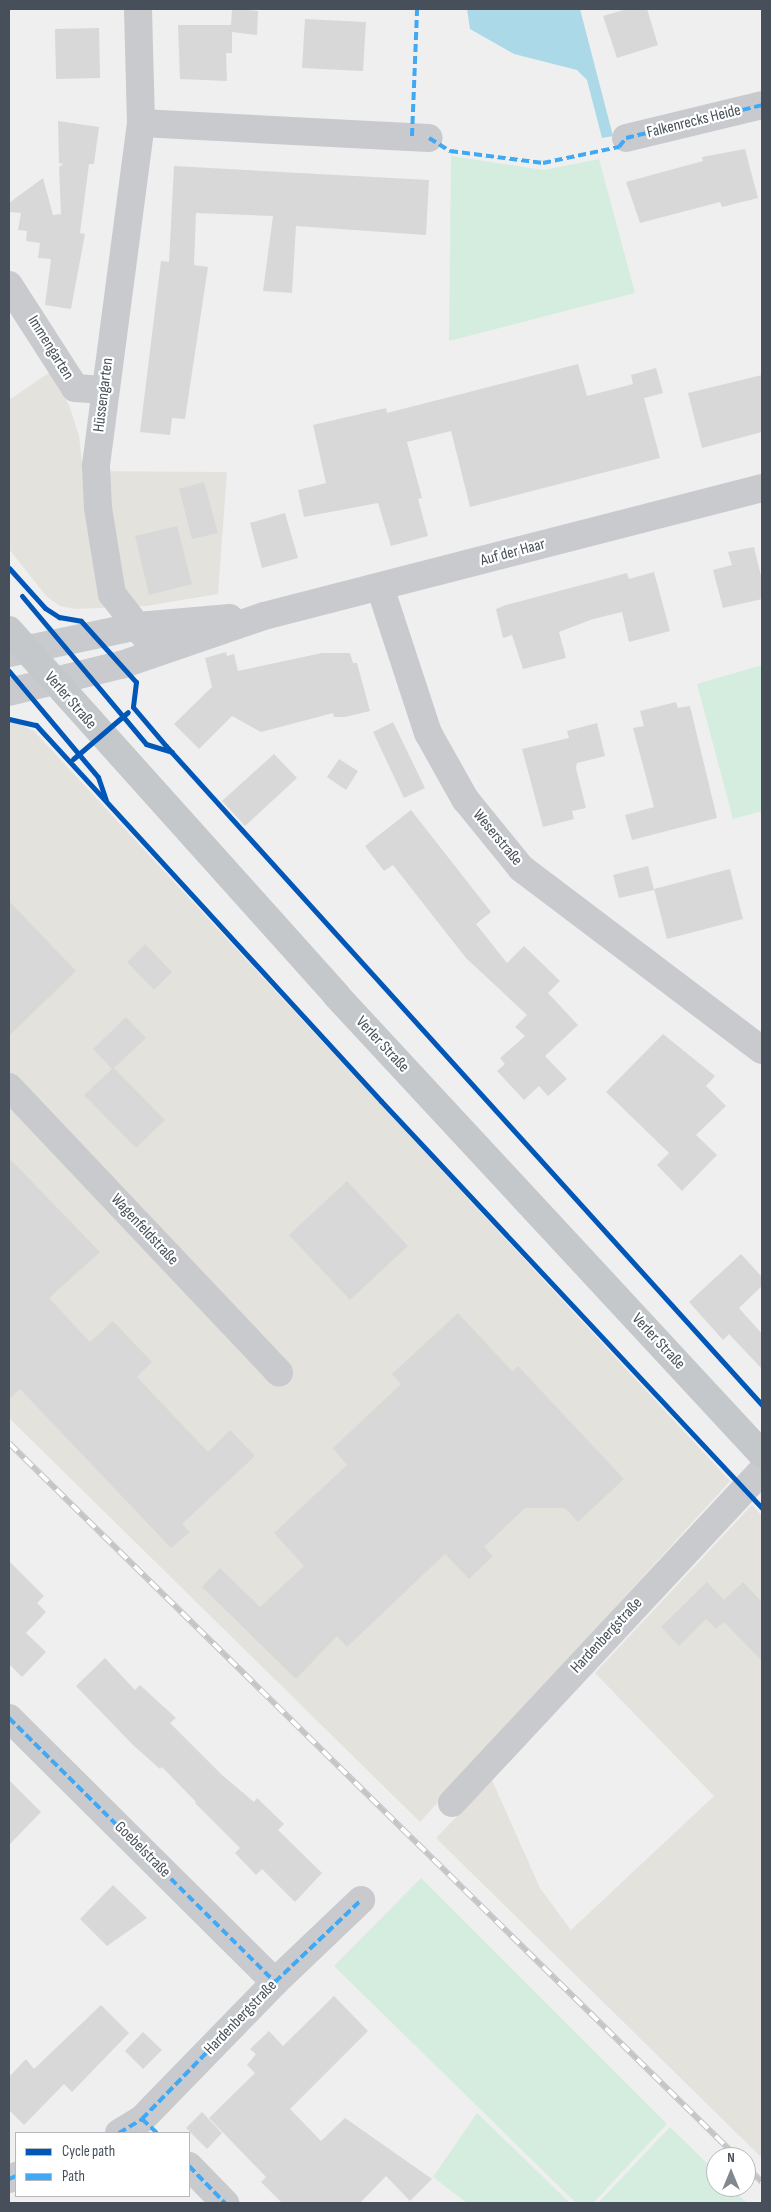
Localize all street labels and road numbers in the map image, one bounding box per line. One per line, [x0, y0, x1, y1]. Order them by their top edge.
street label: Falkenrecks Heide [645, 101, 743, 143]
street label: Immengarten [23, 312, 77, 384]
street label: Hüssengarten [90, 357, 118, 433]
street label: Auf der Haar [479, 535, 547, 571]
street label: Verler Straße [40, 668, 100, 734]
street label: Weserstraße [468, 806, 526, 870]
street label: Verler Straße [351, 1013, 413, 1077]
street label: Wagenfeldstraße [106, 1190, 182, 1270]
street label: Verler Straße [627, 1310, 689, 1374]
street label: Hardenbergstraße [567, 1594, 647, 1678]
street label: Goebelstraße [110, 1818, 174, 1882]
street label: Hardenbergstraße [201, 1977, 281, 2059]

